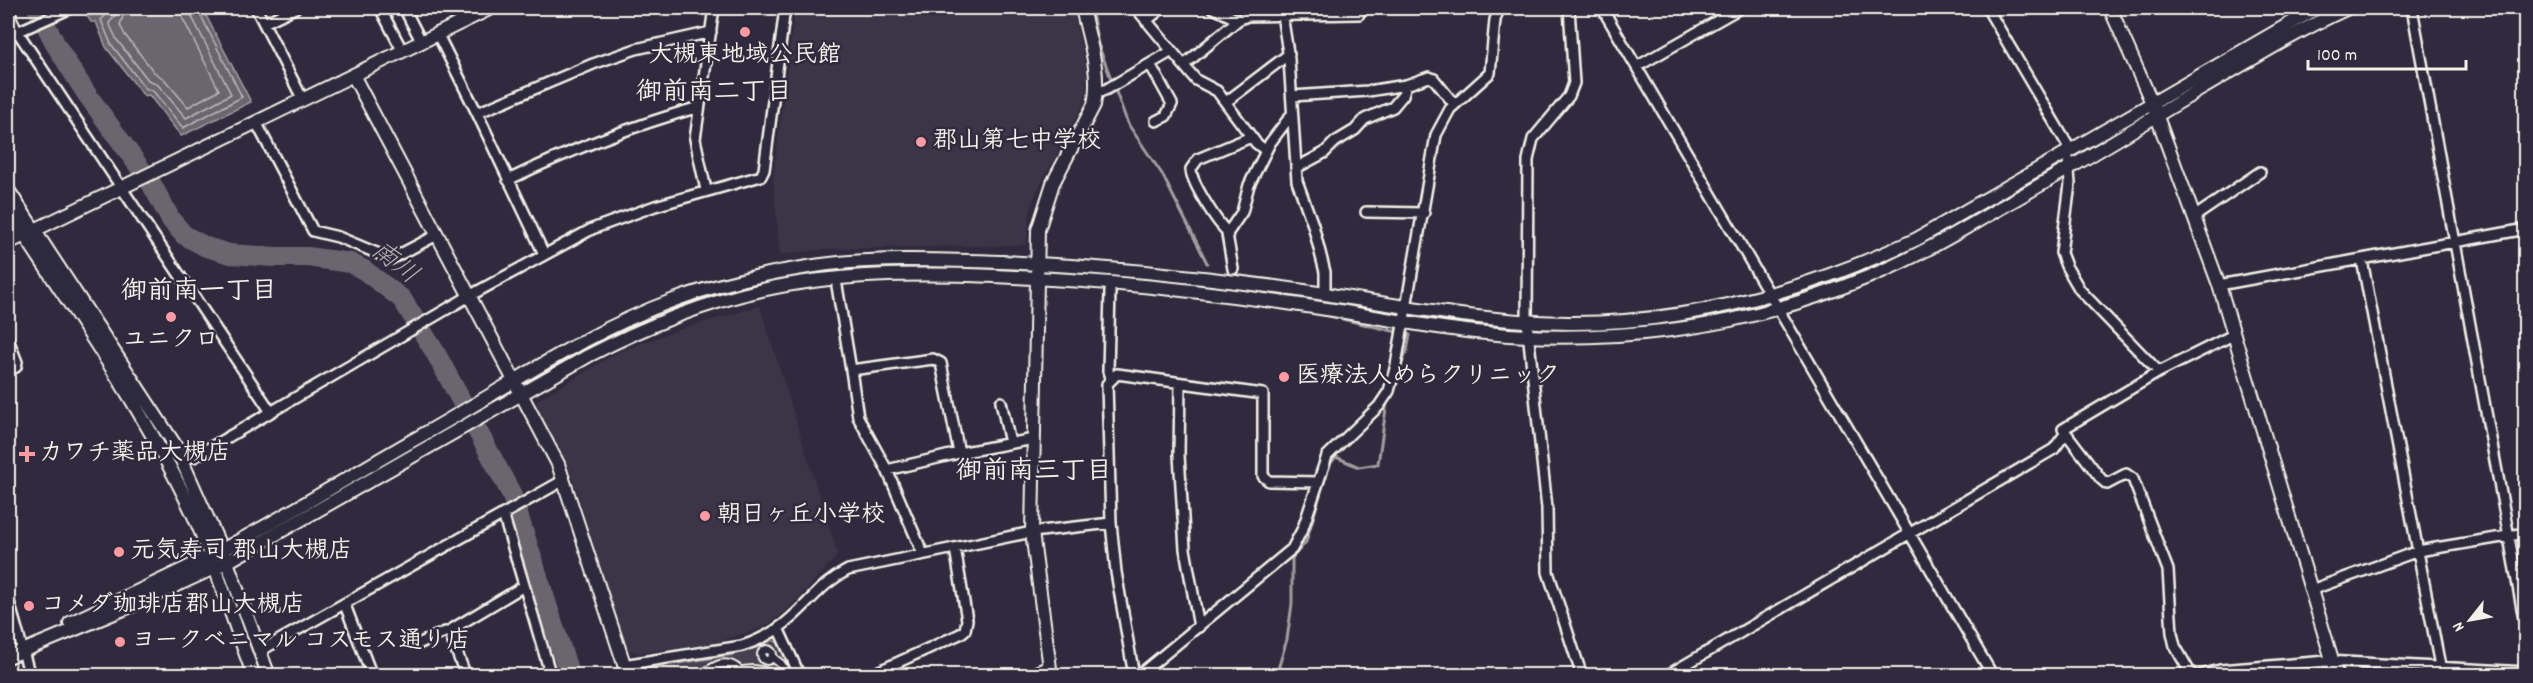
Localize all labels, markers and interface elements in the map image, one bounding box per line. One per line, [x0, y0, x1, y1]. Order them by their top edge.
marker: 大槻東地域公民館 [738, 25, 752, 39]
scale bar [2308, 33, 2466, 71]
place label: 大槻東地域公民館 [649, 39, 841, 73]
text: 100 m [2317, 44, 2357, 69]
district label: 御前南二丁目 [636, 75, 792, 112]
place label: 郡山第七中学校 [933, 125, 1101, 159]
marker: 郡山第七中学校 [914, 135, 928, 149]
water label: 南川 [362, 233, 426, 295]
district label: 御前南一丁目 [121, 274, 277, 311]
marker: ユニクロ [164, 310, 178, 324]
place label: ユニクロ [123, 324, 219, 358]
place label: 医療法人めらクリニック [1296, 360, 1560, 394]
marker: 医療法人めらクリニック [1277, 370, 1291, 384]
place label: カワチ薬品大槻店 [39, 437, 231, 471]
marker: カワチ薬品大槻店 [20, 447, 34, 461]
district label: 御前南三丁目 [956, 454, 1112, 491]
place label: 朝日ヶ丘小学校 [717, 499, 885, 533]
marker: 朝日ヶ丘小学校 [698, 509, 712, 523]
place label: 元気寿司 郡山大槻店 [131, 535, 353, 569]
marker: 元気寿司 郡山大槻店 [112, 545, 126, 559]
place label: コメダ珈琲店郡山大槻店 [41, 589, 305, 623]
north arrow [2440, 590, 2500, 650]
marker: コメダ珈琲店郡山大槻店 [22, 599, 36, 613]
text: N [2447, 617, 2471, 636]
place label: ヨークベニマル コスモス通り店 [132, 625, 471, 659]
marker: ヨークベニマル コスモス通り店 [113, 635, 127, 649]

